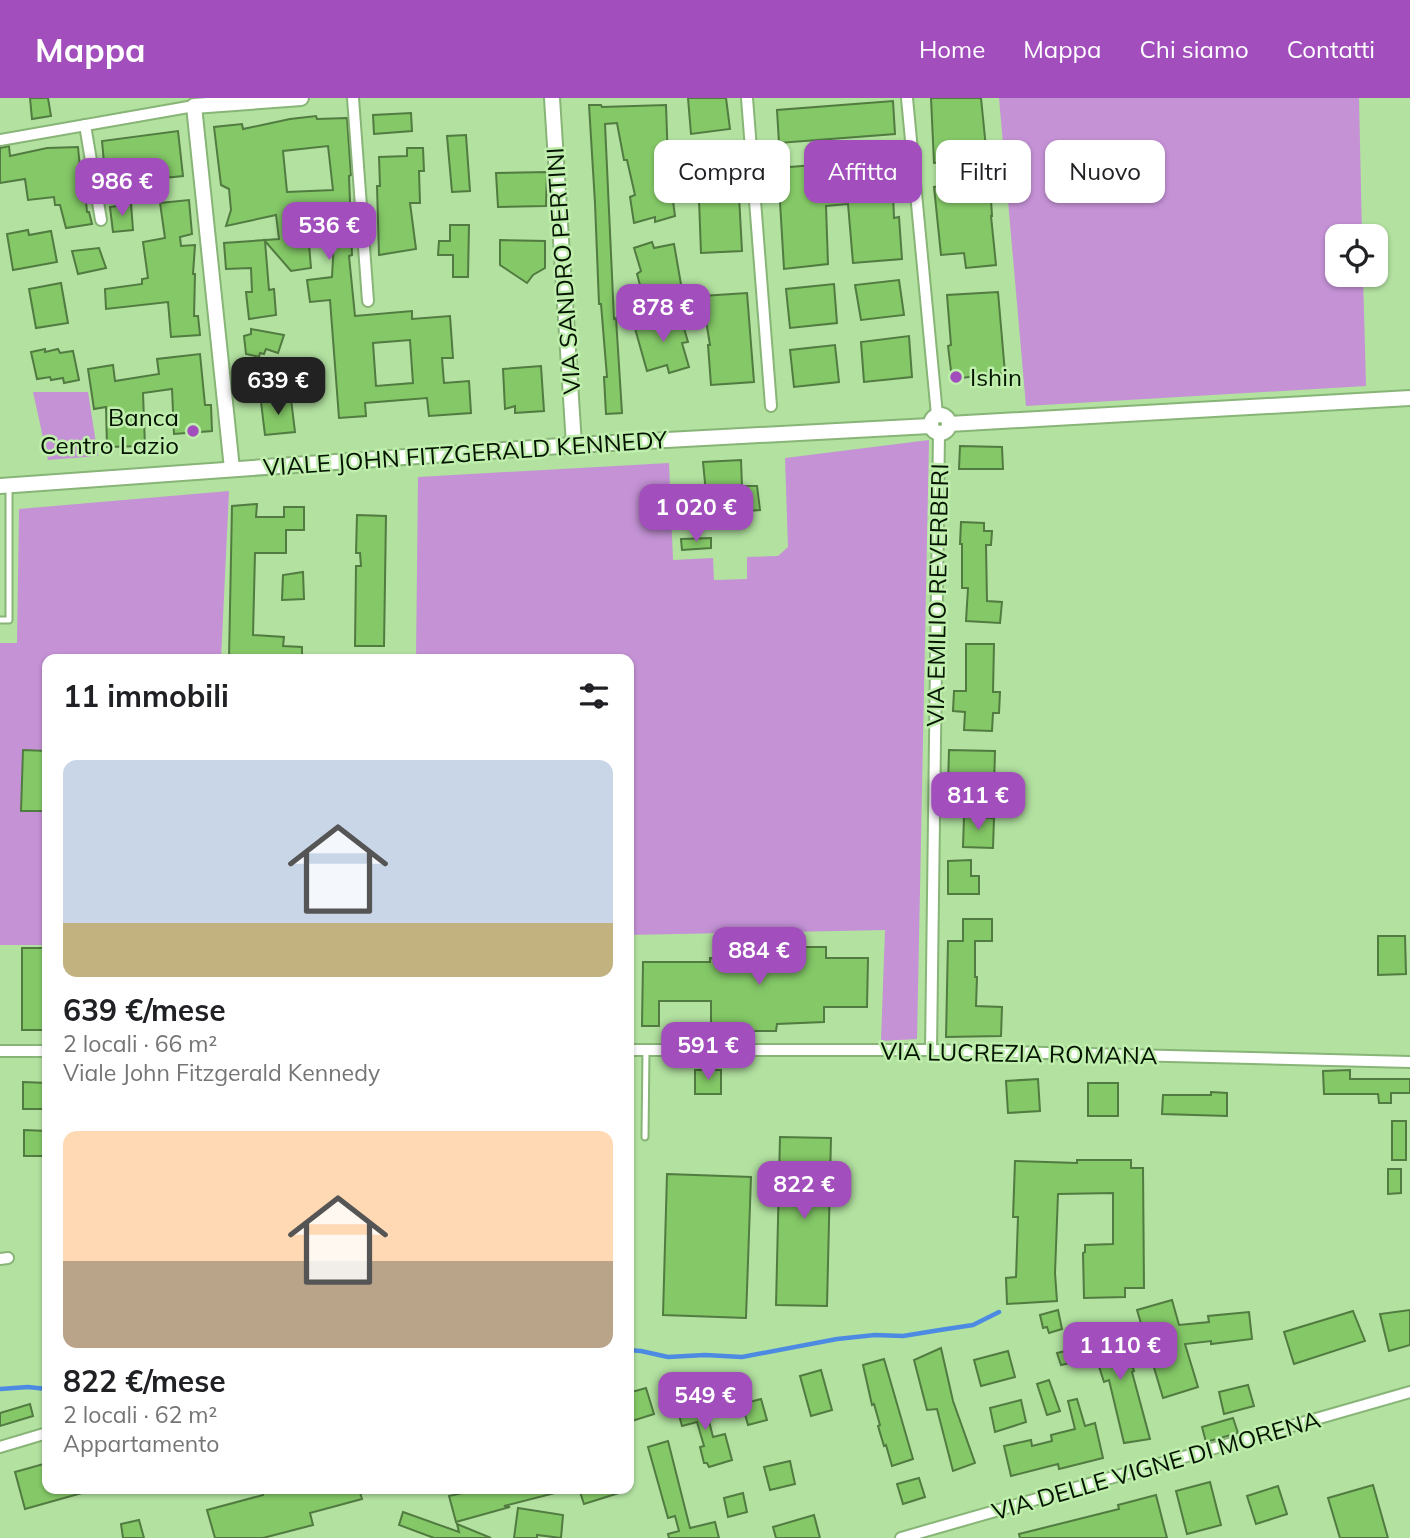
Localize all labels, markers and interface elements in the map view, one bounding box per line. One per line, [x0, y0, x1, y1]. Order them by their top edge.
text: Mappa [35, 29, 146, 70]
text: Home [919, 34, 985, 64]
text: Mappa [1023, 34, 1101, 64]
text: Chi siamo [1139, 34, 1249, 64]
text: Contatti [1287, 34, 1375, 64]
chip: Compra [654, 140, 790, 203]
chip: Affitta [804, 140, 922, 203]
chip: Filtri [936, 140, 1031, 203]
chip: Nuovo [1045, 140, 1165, 203]
street label: VIA SANDRO PERTINI [539, 147, 587, 395]
pin: 986 € [73, 158, 171, 218]
text: 986 € [91, 166, 153, 195]
pin: 536 € [280, 202, 378, 262]
text: 536 € [298, 210, 360, 239]
map controls [1325, 224, 1388, 287]
button: locate [1325, 224, 1388, 287]
pin: 878 € [614, 285, 712, 344]
text: 878 € [632, 292, 694, 321]
pin: 639 € [229, 358, 327, 417]
place label: Ishin [970, 362, 1022, 392]
text: 639 € [247, 365, 309, 394]
marker: Ishin [948, 369, 964, 385]
place label: Banca Centro Lazio [40, 402, 179, 460]
marker: Banca Centro Lazio [185, 423, 201, 439]
street label: VIALE JOHN FITZGERALD KENNEDY [262, 424, 668, 482]
street label: VIA EMILIO REVERBERI [920, 463, 954, 727]
pin: 1 020 € [631, 484, 761, 544]
text: 1 020 € [655, 492, 737, 521]
text: 11 immobili [63, 677, 229, 715]
icon: filters [575, 677, 613, 715]
pin: 811 € [929, 772, 1027, 832]
text: 811 € [947, 780, 1009, 809]
icon: home [275, 806, 401, 932]
pin: 884 € [710, 928, 808, 987]
text: 884 € [728, 935, 790, 964]
text: 639 €/mese [63, 991, 226, 1029]
pin: 591 € [659, 1023, 757, 1082]
text: 2 locali · 66 m² [63, 1029, 217, 1058]
text: 591 € [677, 1030, 739, 1059]
street label: VIA LUCREZIA ROMANA [880, 1036, 1158, 1070]
text: Viale John Fitzgerald Kennedy [63, 1058, 380, 1087]
pin: 822 € [755, 1162, 853, 1221]
text: 822 € [773, 1169, 835, 1198]
icon: home [275, 1177, 401, 1303]
pin: 1 110 € [1055, 1322, 1185, 1382]
text: 1 110 € [1079, 1330, 1161, 1359]
text: 822 €/mese [63, 1362, 226, 1400]
pin: 549 € [656, 1372, 754, 1432]
text: 549 € [674, 1380, 736, 1409]
text: 2 locali · 62 m² [63, 1400, 217, 1429]
street label: VIA DELLE VIGNE DI MORENA [988, 1404, 1324, 1526]
text: Appartamento [63, 1429, 219, 1458]

